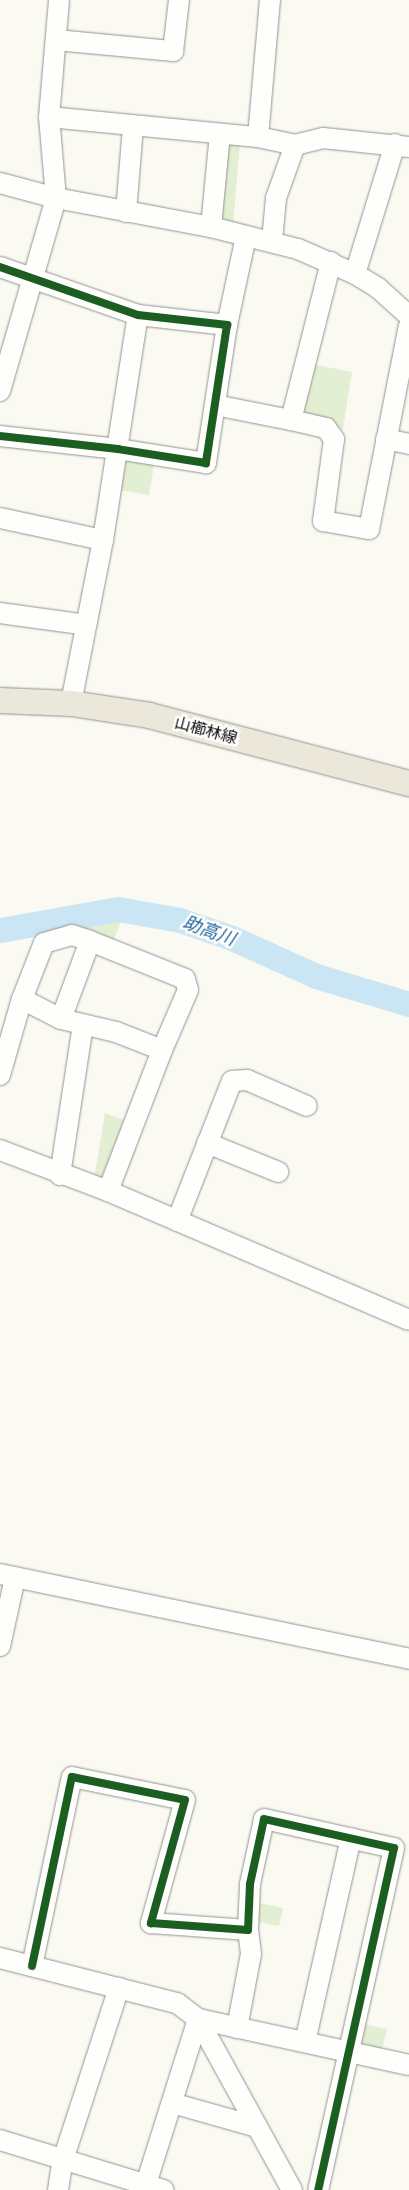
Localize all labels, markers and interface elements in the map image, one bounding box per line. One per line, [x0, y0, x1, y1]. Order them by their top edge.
street label: 山櫛林線 [173, 712, 239, 748]
water label: 助高川 [180, 912, 238, 950]

